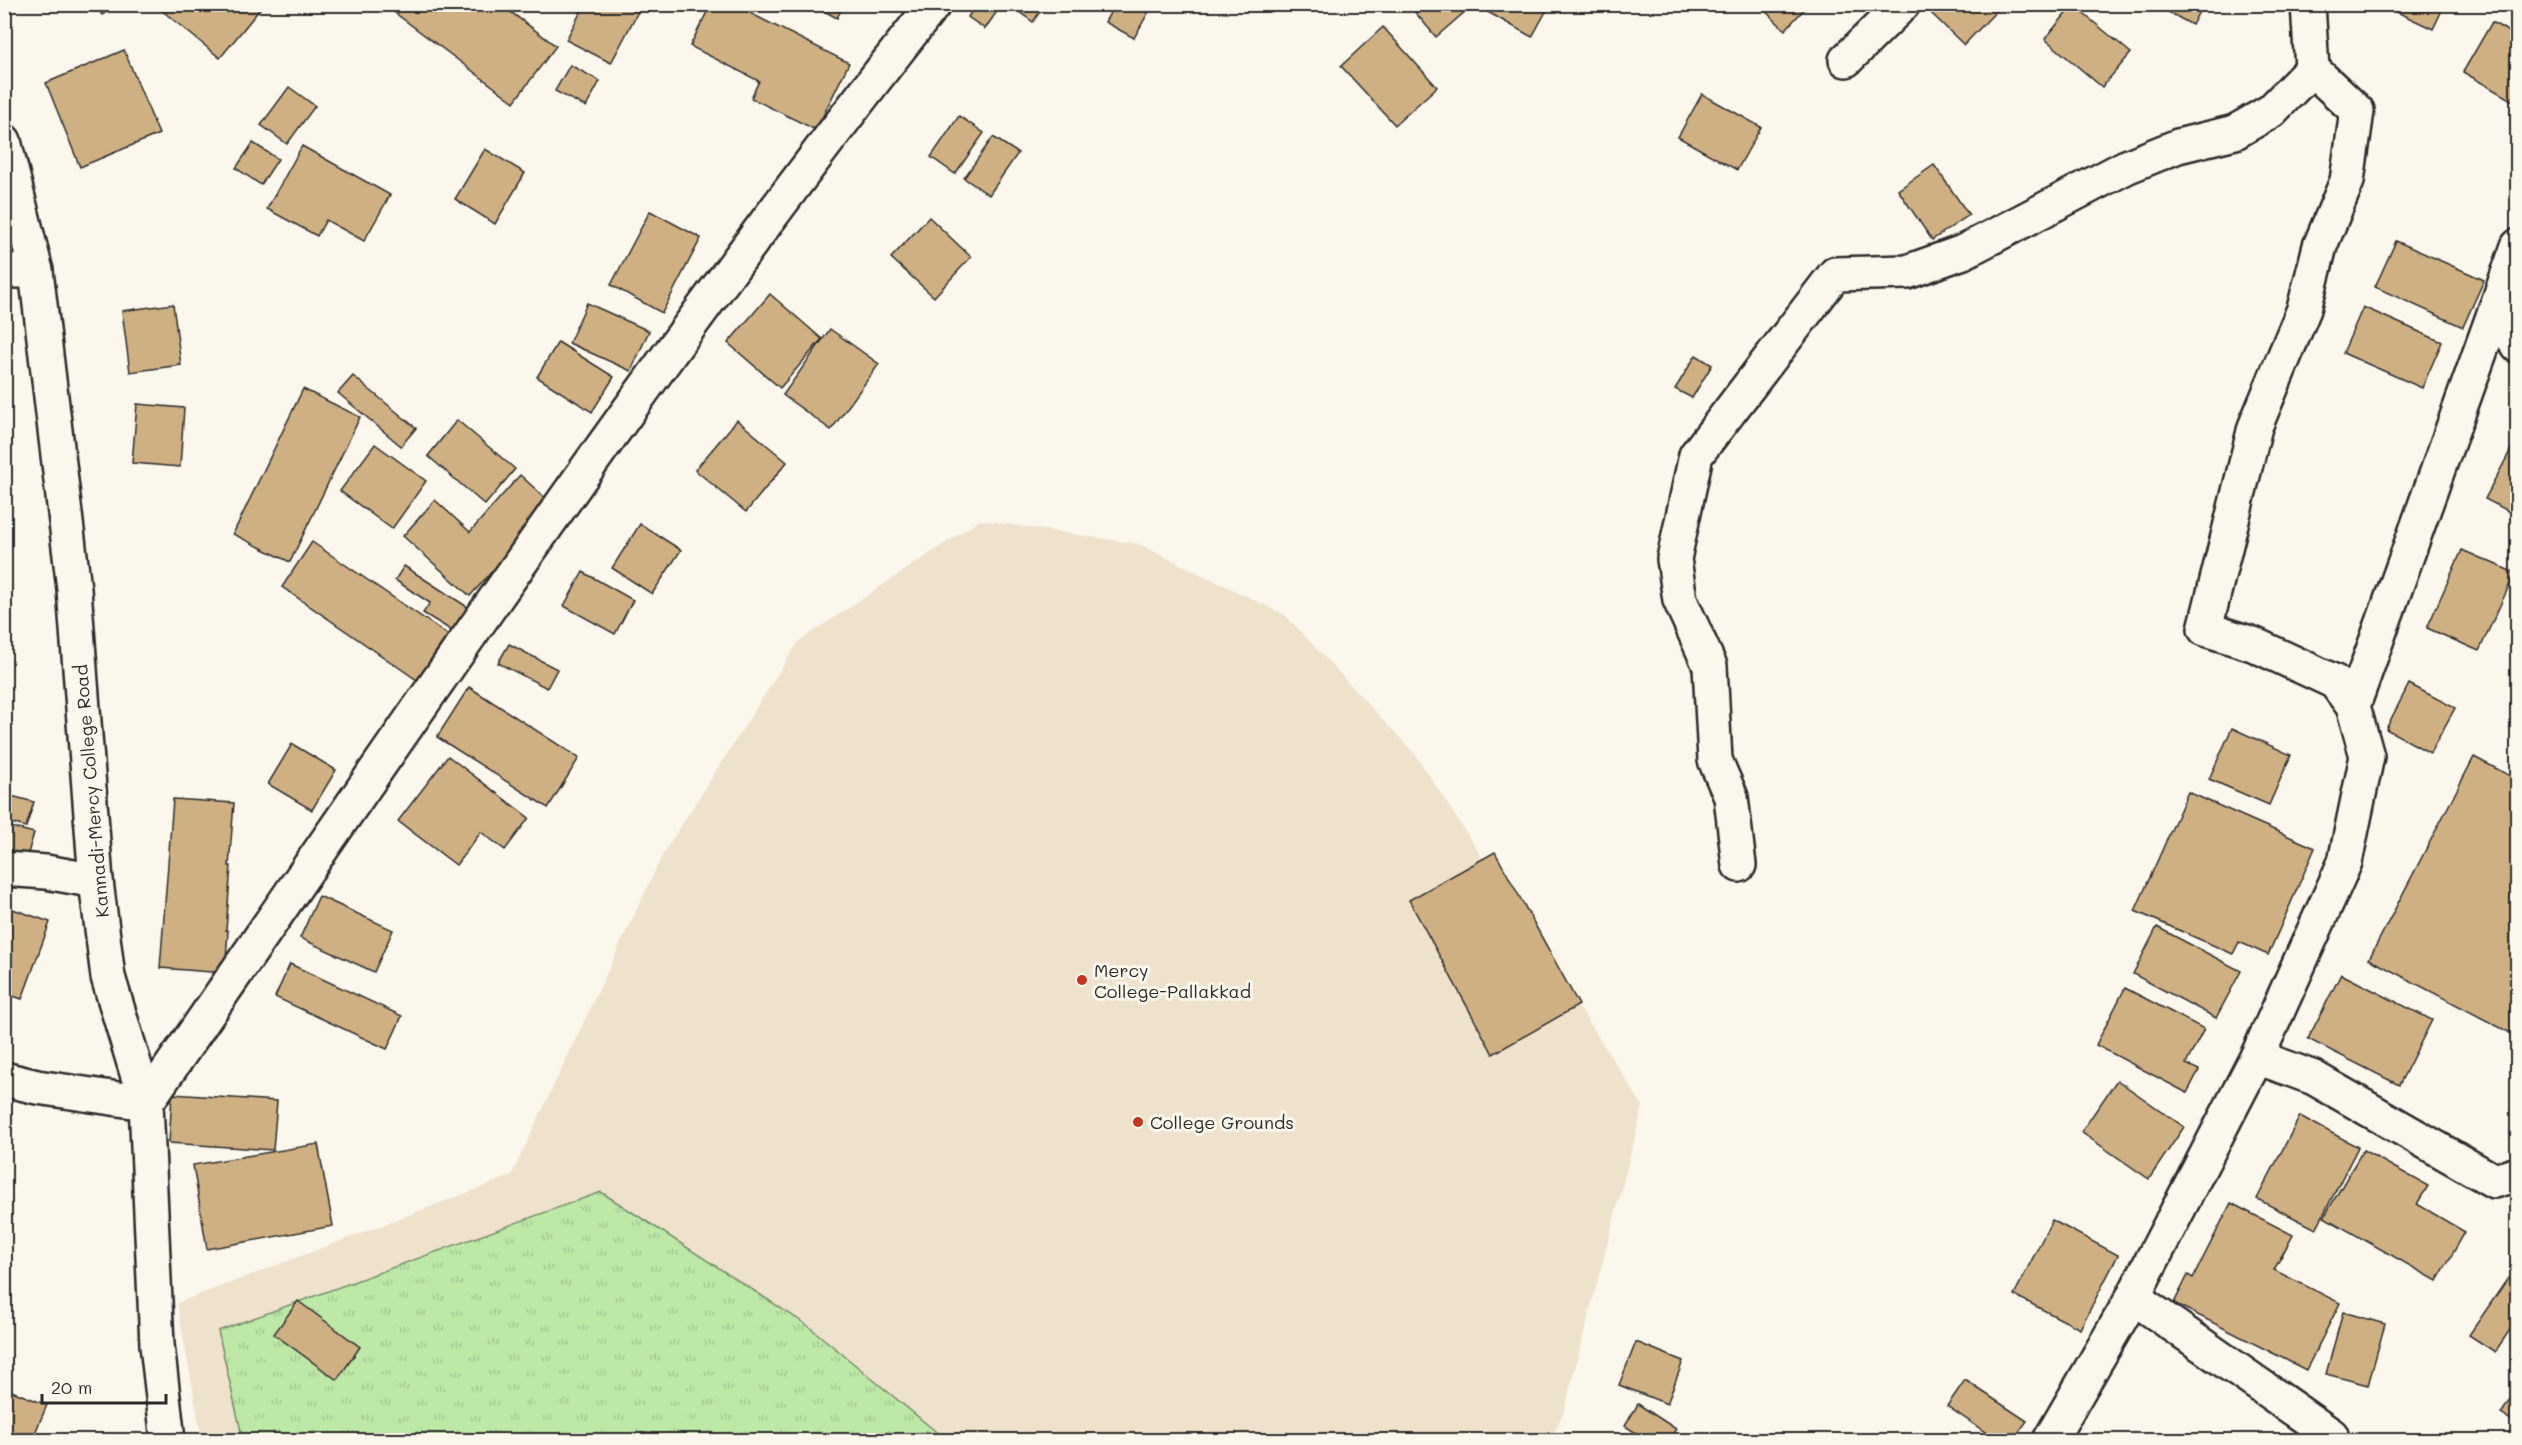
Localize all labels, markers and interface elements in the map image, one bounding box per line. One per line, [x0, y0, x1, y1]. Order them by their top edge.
street label: Kannadi-Mercy College Road [68, 663, 114, 919]
place label: Mercy College-Pallakkad [1094, 958, 1251, 1003]
marker: Mercy College-Pallakkad [1075, 973, 1089, 987]
place label: College Grounds [1150, 1110, 1294, 1134]
marker: College Grounds [1131, 1115, 1145, 1129]
scale bar [42, 1367, 166, 1405]
text: 20 m [51, 1375, 92, 1399]

